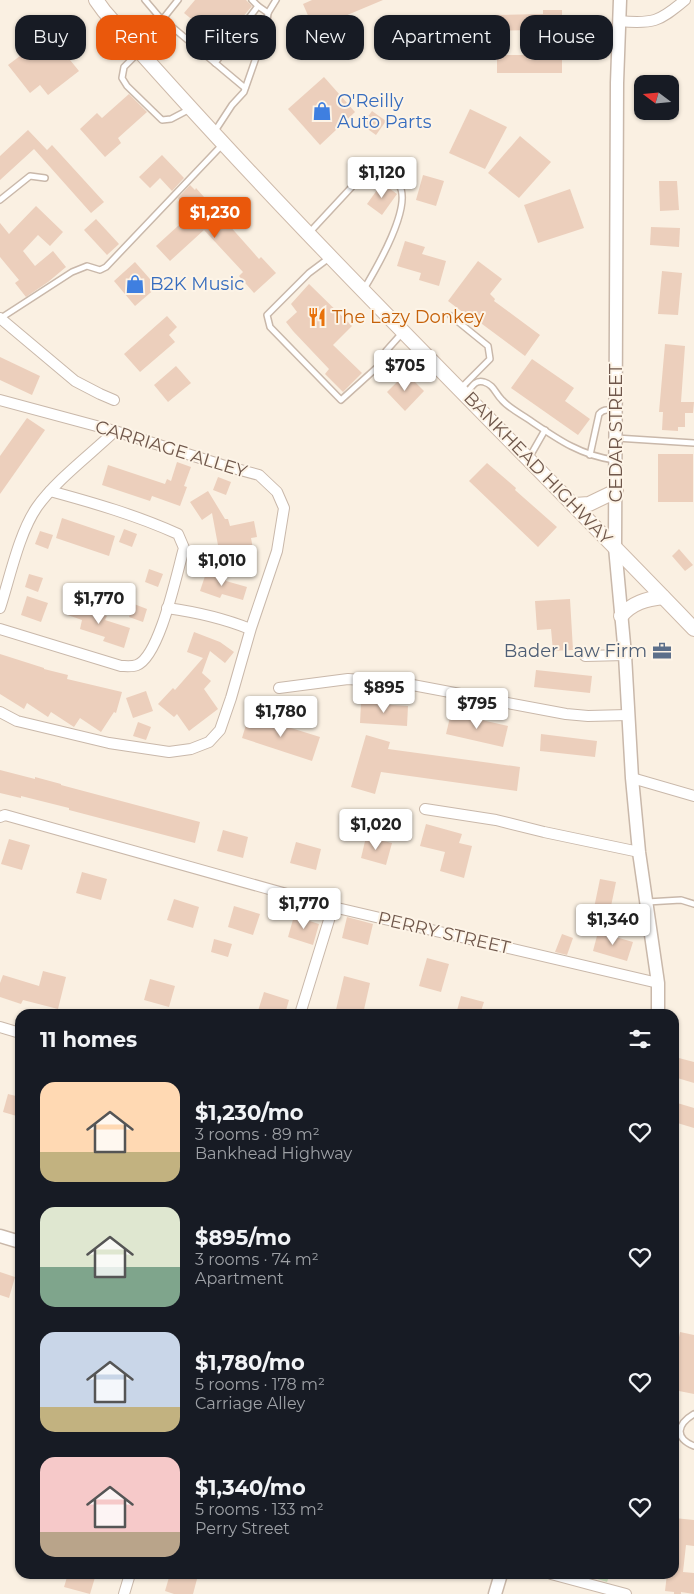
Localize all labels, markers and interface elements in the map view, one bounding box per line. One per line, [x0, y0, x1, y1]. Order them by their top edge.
chip: Buy [15, 15, 86, 60]
chip: Rent [96, 15, 176, 60]
chip: Filters [186, 15, 276, 60]
chip: New [286, 15, 364, 60]
chip: Apartment [374, 15, 510, 60]
chip: House [520, 15, 613, 60]
north arrow [634, 75, 679, 120]
map controls [634, 75, 679, 120]
place label: O'Reilly Auto Parts [337, 90, 432, 133]
shop icon: O'Reilly Auto Parts [311, 100, 333, 122]
pin: $1,120 [341, 156, 423, 199]
text: $1,120 [359, 163, 405, 182]
pin: $1,230 [174, 196, 256, 239]
text: $1,230 [190, 203, 240, 222]
shop icon: B2K Music [124, 273, 146, 295]
place label: B2K Music [150, 273, 244, 295]
restaurant icon: The Lazy Donkey [306, 306, 328, 328]
place label: The Lazy Donkey [332, 306, 484, 328]
pin: $705 [375, 350, 435, 392]
text: $705 [385, 356, 425, 375]
street label: CEDAR STREET [605, 363, 627, 502]
street label: BANKHEAD HIGHWAY [459, 387, 617, 549]
street label: CARRIAGE ALLEY [92, 415, 250, 483]
pin: $1,010 [181, 544, 263, 587]
text: $1,010 [198, 551, 246, 570]
pin: $1,770 [58, 582, 140, 625]
text: $1,770 [74, 589, 124, 608]
place label: Bader Law Firm [504, 640, 647, 662]
office icon: Bader Law Firm [651, 640, 673, 662]
pin: $895 [354, 672, 414, 714]
text: $895 [364, 678, 404, 697]
pin: $795 [447, 688, 507, 730]
text: $795 [457, 694, 497, 713]
pin: $1,780 [240, 696, 322, 738]
text: $1,780 [255, 702, 307, 721]
pin: $1,020 [335, 808, 417, 851]
text: $1,020 [350, 815, 402, 834]
pin: $1,770 [263, 888, 345, 930]
text: $1,770 [279, 894, 329, 913]
pin: $1,340 [572, 904, 654, 946]
street label: PERRY STREET [376, 907, 513, 959]
text: $1,340 [587, 910, 639, 929]
icon: filters [626, 1025, 654, 1053]
text: 11 homes [40, 1027, 137, 1052]
text: $1,230/mo [195, 1100, 304, 1125]
icon: home [80, 1102, 140, 1162]
icon: heart [626, 1118, 654, 1146]
text: 3 rooms · 89 m² [195, 1125, 320, 1144]
text: Bankhead Highway [195, 1144, 352, 1163]
text: $895/mo [195, 1225, 291, 1250]
icon: home [80, 1227, 140, 1287]
icon: heart [626, 1243, 654, 1271]
text: 3 rooms · 74 m² [195, 1250, 319, 1269]
text: Apartment [195, 1269, 284, 1288]
text: $1,780/mo [195, 1350, 305, 1375]
icon: home [80, 1352, 140, 1412]
icon: heart [626, 1368, 654, 1396]
text: 5 rooms · 178 m² [195, 1375, 325, 1394]
text: Carriage Alley [195, 1394, 305, 1413]
text: $1,340/mo [195, 1475, 306, 1500]
icon: home [80, 1477, 140, 1537]
icon: heart [626, 1493, 654, 1521]
text: 5 rooms · 133 m² [195, 1500, 324, 1519]
text: Perry Street [195, 1519, 290, 1538]

